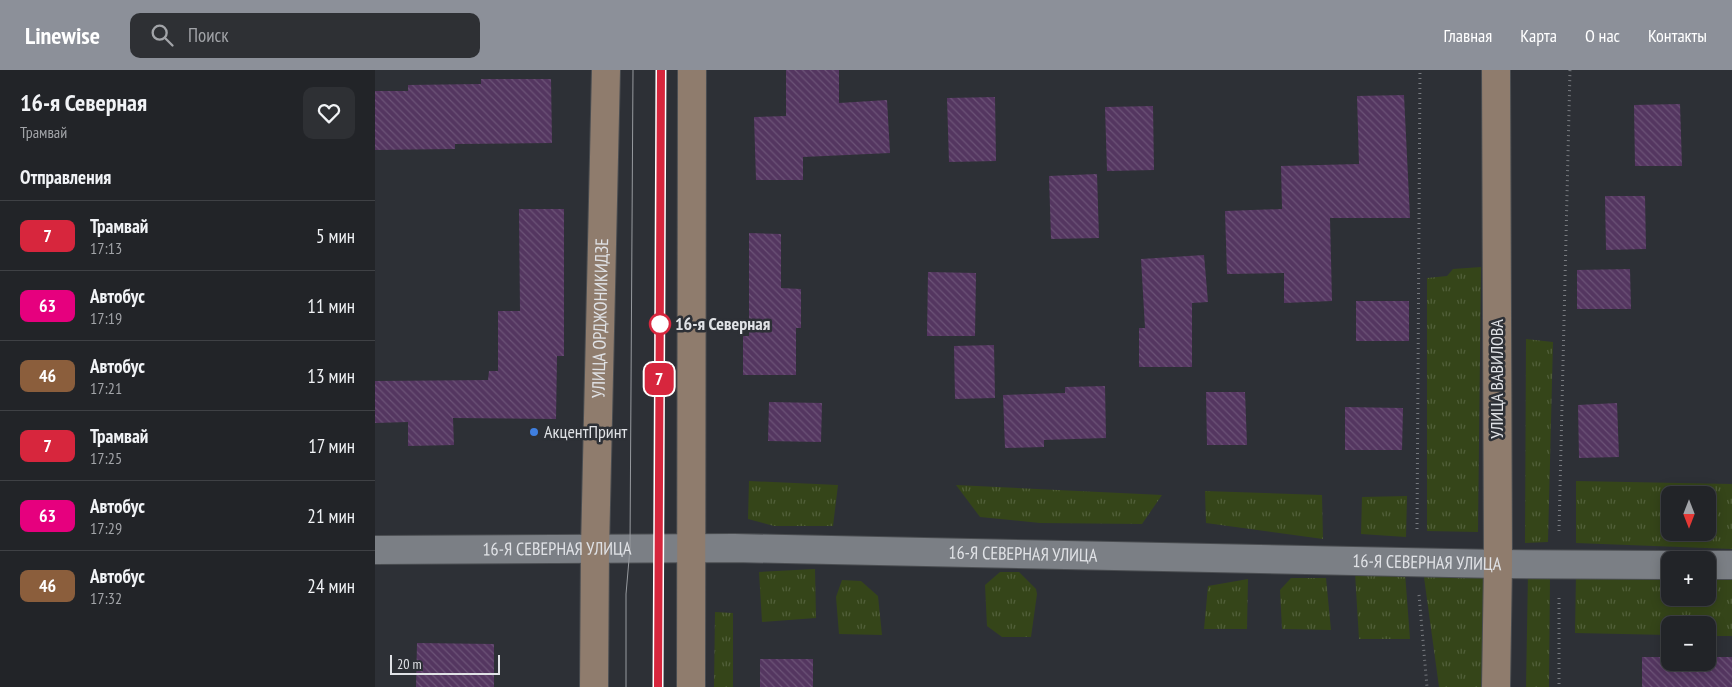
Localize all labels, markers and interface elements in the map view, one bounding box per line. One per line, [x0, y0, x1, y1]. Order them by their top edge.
search box [130, 13, 480, 58]
text: Linewise [25, 20, 100, 51]
icon: search [148, 21, 176, 49]
text: Поиск [188, 23, 229, 47]
text: Главная [1444, 24, 1492, 47]
text: Карта [1520, 24, 1557, 47]
text: О нас [1585, 24, 1620, 47]
text: Контакты [1648, 24, 1707, 47]
text: 16-я Северная [20, 87, 147, 118]
button: heart [303, 87, 355, 139]
text: Трамвай [20, 122, 67, 142]
text: Отправления [20, 165, 111, 189]
text: Трамвай [90, 214, 148, 238]
text: 7 [43, 224, 52, 247]
text: 5 мин [316, 224, 355, 248]
text: 17:13 [90, 238, 122, 258]
street label: УЛИЦА ОРДЖОНИКИДЗЕ [586, 238, 613, 398]
text: Автобус [90, 284, 145, 308]
text: 63 [39, 294, 56, 317]
text: 11 мин [307, 294, 355, 318]
text: 17:19 [90, 308, 122, 328]
place label: 16-я Северная [675, 312, 770, 335]
marker: 16-я Северная [649, 313, 671, 335]
street label: УЛИЦА ВАВИЛОВА [1485, 319, 1508, 439]
text: Автобус [90, 354, 145, 378]
line badge: 7 [643, 363, 675, 395]
text: 46 [39, 364, 56, 387]
text: 13 мин [307, 364, 355, 388]
text: 7 [655, 367, 663, 390]
text: 17:21 [90, 378, 122, 398]
place label: АкцентПринт [544, 420, 627, 443]
text: Трамвай [90, 424, 148, 448]
marker: АкцентПринт [528, 426, 540, 438]
text: 7 [43, 434, 52, 457]
text: 17 мин [308, 434, 355, 458]
text: 17:25 [90, 448, 122, 468]
north arrow [1661, 486, 1716, 541]
map controls [1661, 486, 1716, 671]
text: Автобус [90, 494, 145, 518]
text: 63 [39, 504, 56, 527]
text: 21 мин [307, 504, 355, 528]
text: 17:29 [90, 518, 122, 538]
street label: 16-Я СЕВЕРНАЯ УЛИЦА [482, 537, 632, 560]
street label: 16-Я СЕВЕРНАЯ УЛИЦА [948, 540, 1098, 567]
street label: 16-Я СЕВЕРНАЯ УЛИЦА [1352, 549, 1502, 575]
button: + [1661, 551, 1716, 606]
text: Автобус [90, 564, 145, 588]
text: 46 [39, 574, 56, 597]
text: 24 мин [307, 574, 355, 598]
text: 17:32 [90, 588, 122, 608]
button: − [1661, 616, 1716, 671]
scale bar [390, 652, 500, 675]
text: 20 m [397, 655, 422, 673]

